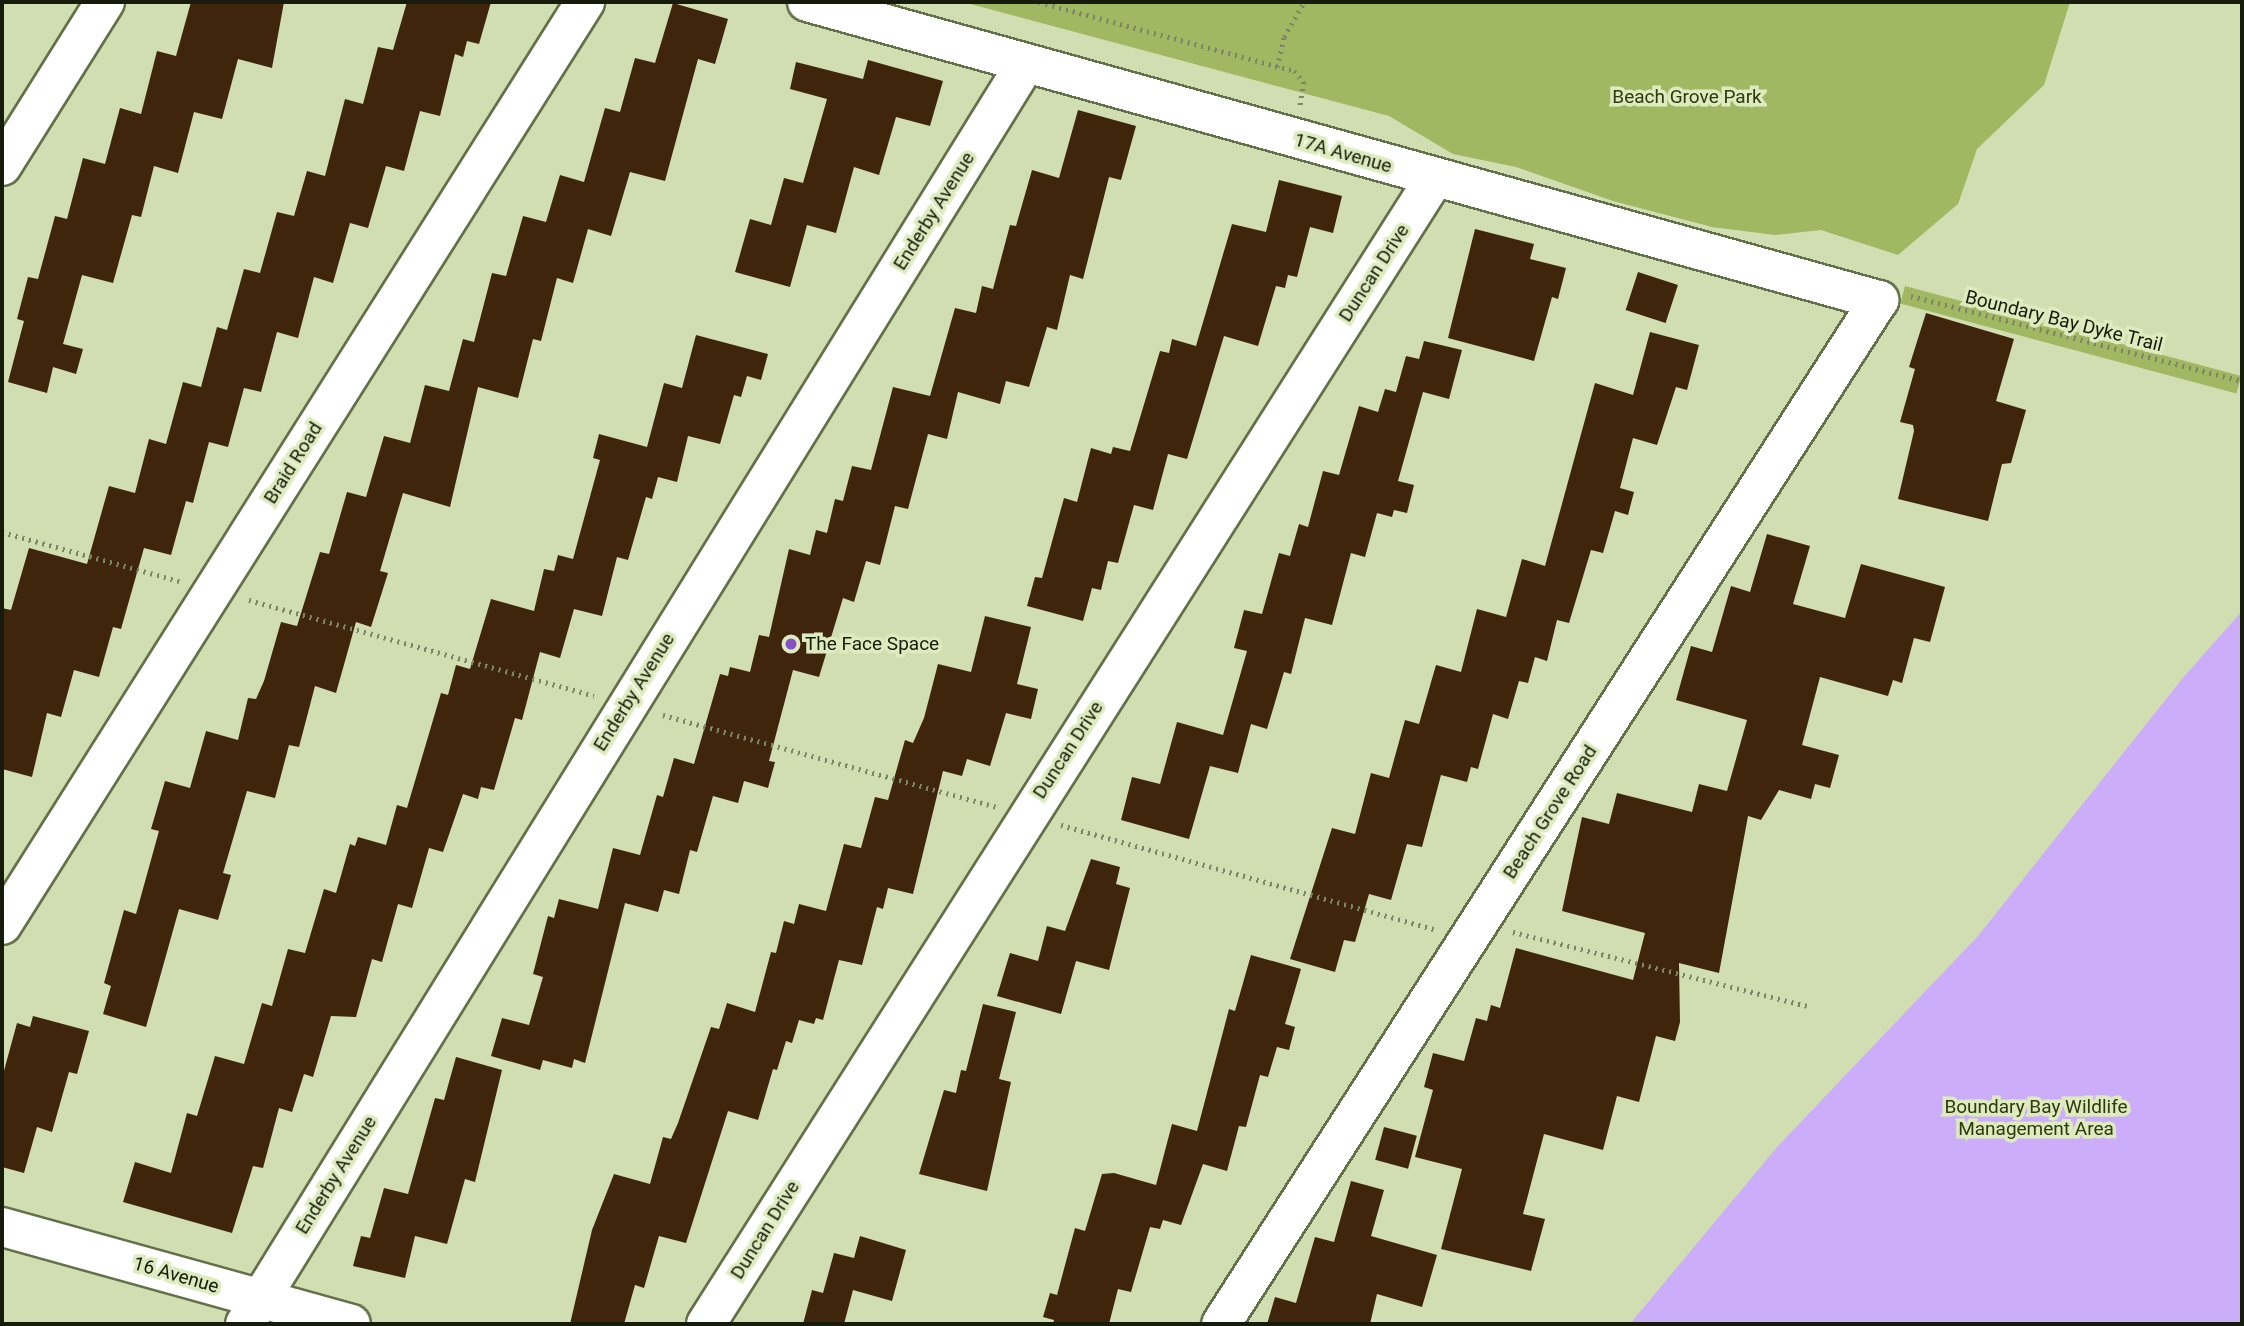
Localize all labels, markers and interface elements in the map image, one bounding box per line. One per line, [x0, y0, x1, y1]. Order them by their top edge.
park label: Beach Grove Park [1612, 86, 1762, 108]
street label: 17A Avenue [1292, 128, 1394, 178]
street label: Enderby Avenue [889, 148, 979, 274]
street label: Duncan Drive [1334, 220, 1414, 326]
street label: Boundary Bay Dyke Trail [1963, 285, 2165, 357]
street label: Braid Road [259, 418, 327, 508]
street label: Enderby Avenue [589, 629, 679, 755]
place label: The Face Space [805, 633, 939, 655]
marker: The Face Space [783, 636, 799, 652]
street label: Duncan Drive [1028, 697, 1108, 803]
street label: Beach Grove Road [1498, 741, 1602, 883]
park label: Boundary Bay Wildlife Management Area [1944, 1096, 2128, 1140]
street label: Enderby Avenue [291, 1112, 381, 1238]
street label: Duncan Drive [726, 1177, 804, 1283]
street label: 16 Avenue [130, 1252, 222, 1298]

